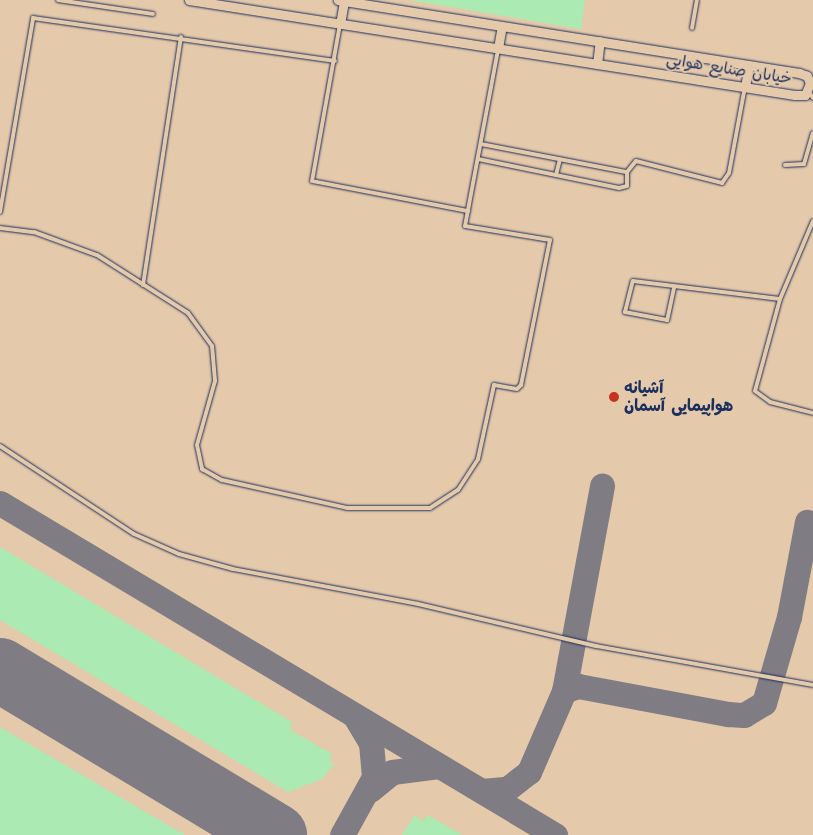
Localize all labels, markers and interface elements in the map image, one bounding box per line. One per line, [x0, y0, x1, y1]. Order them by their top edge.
street label: خیابان صنایع هوایی [665, 50, 793, 88]
place label: آشیانه هواپیمایی آسمان [624, 378, 733, 416]
marker: آشیانه هواپیمایی آسمان [608, 391, 620, 403]

